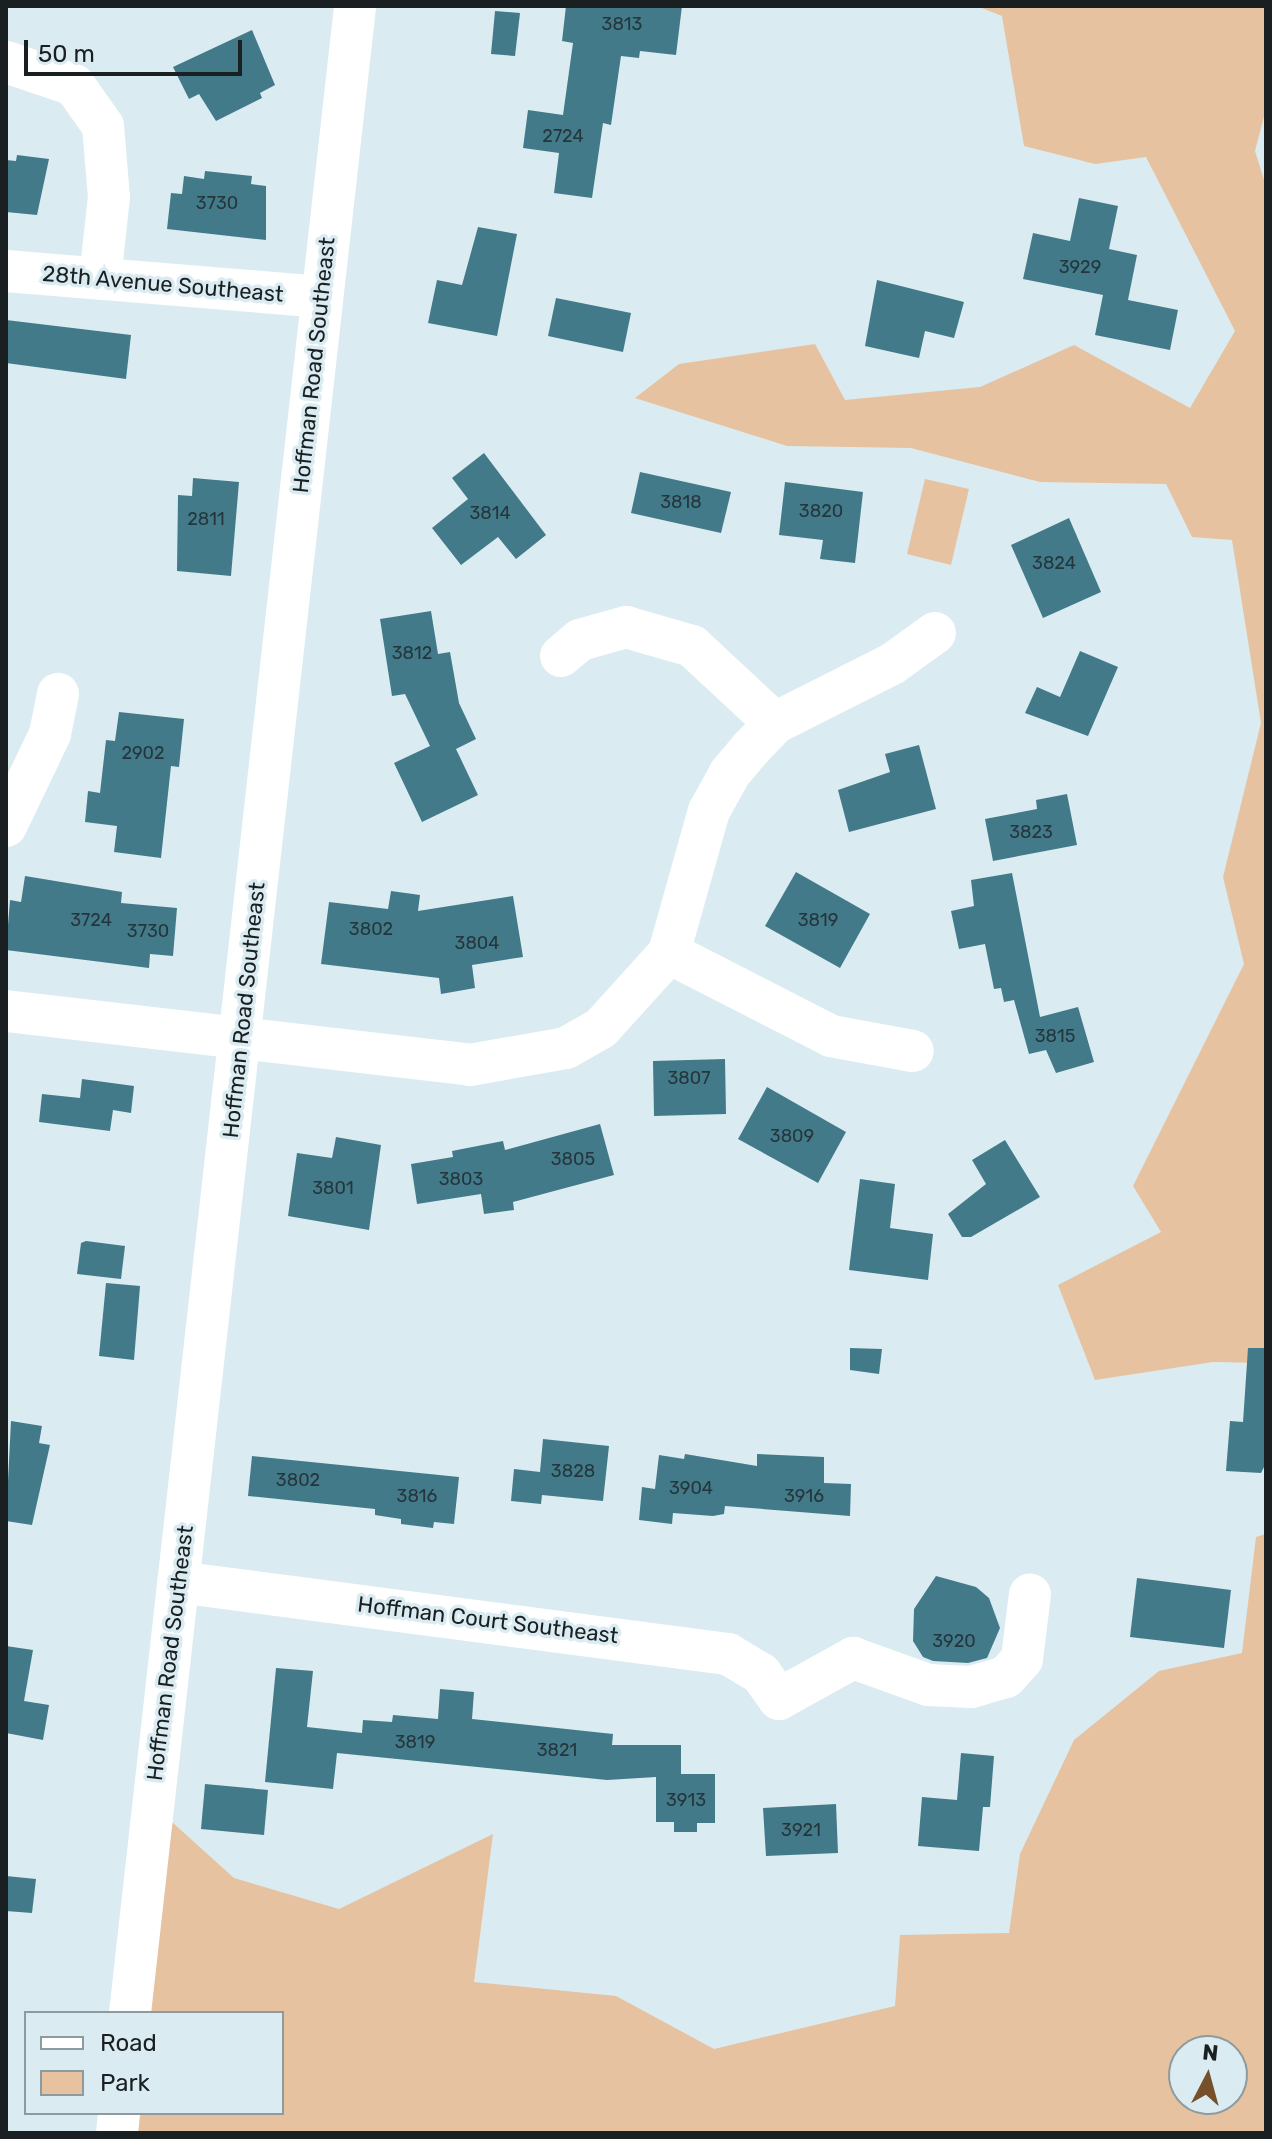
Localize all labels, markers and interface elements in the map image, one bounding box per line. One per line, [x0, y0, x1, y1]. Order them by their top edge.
house number: 3813 [602, 13, 642, 35]
scale bar [28, 24, 246, 74]
text: 50 m [38, 40, 95, 68]
house number: 2724 [542, 125, 584, 147]
house number: 3730 [196, 192, 238, 214]
street label: Hoffman Road Southeast [287, 236, 341, 494]
house number: 3929 [1059, 256, 1101, 278]
street label: 28th Avenue Southeast [41, 260, 285, 308]
house number: 3818 [660, 491, 702, 513]
house number: 3820 [799, 500, 843, 522]
house number: 3814 [469, 502, 511, 524]
house number: 2811 [187, 508, 225, 530]
house number: 3824 [1032, 552, 1076, 574]
house number: 3812 [392, 642, 432, 664]
house number: 2902 [121, 742, 165, 764]
house number: 3823 [1009, 821, 1053, 843]
street label: Hoffman Road Southeast [217, 881, 271, 1139]
house number: 3724 [70, 909, 112, 931]
house number: 3819 [798, 909, 838, 931]
house number: 3802 [349, 918, 393, 940]
house number: 3730 [127, 920, 169, 942]
house number: 3804 [455, 932, 499, 954]
house number: 3815 [1035, 1025, 1075, 1047]
house number: 3807 [668, 1067, 710, 1089]
house number: 3809 [770, 1125, 814, 1147]
house number: 3805 [551, 1148, 595, 1170]
house number: 3803 [439, 1168, 483, 1190]
house number: 3801 [312, 1177, 354, 1199]
house number: 3828 [551, 1460, 595, 1482]
house number: 3802 [276, 1469, 320, 1491]
house number: 3904 [669, 1477, 713, 1499]
house number: 3816 [397, 1485, 437, 1507]
house number: 3916 [784, 1485, 824, 1507]
street label: Hoffman Road Southeast [141, 1524, 199, 1782]
street label: Hoffman Court Southeast [356, 1591, 620, 1649]
house number: 3920 [932, 1630, 976, 1652]
house number: 3819 [395, 1731, 435, 1753]
house number: 3821 [537, 1739, 577, 1761]
house number: 3913 [666, 1789, 706, 1811]
house number: 3921 [781, 1819, 821, 1841]
legend [24, 2011, 284, 2115]
text: Road [100, 2029, 157, 2057]
north arrow [1168, 2035, 1248, 2115]
text: N [1201, 2038, 1220, 2067]
text: Park [100, 2069, 150, 2097]

